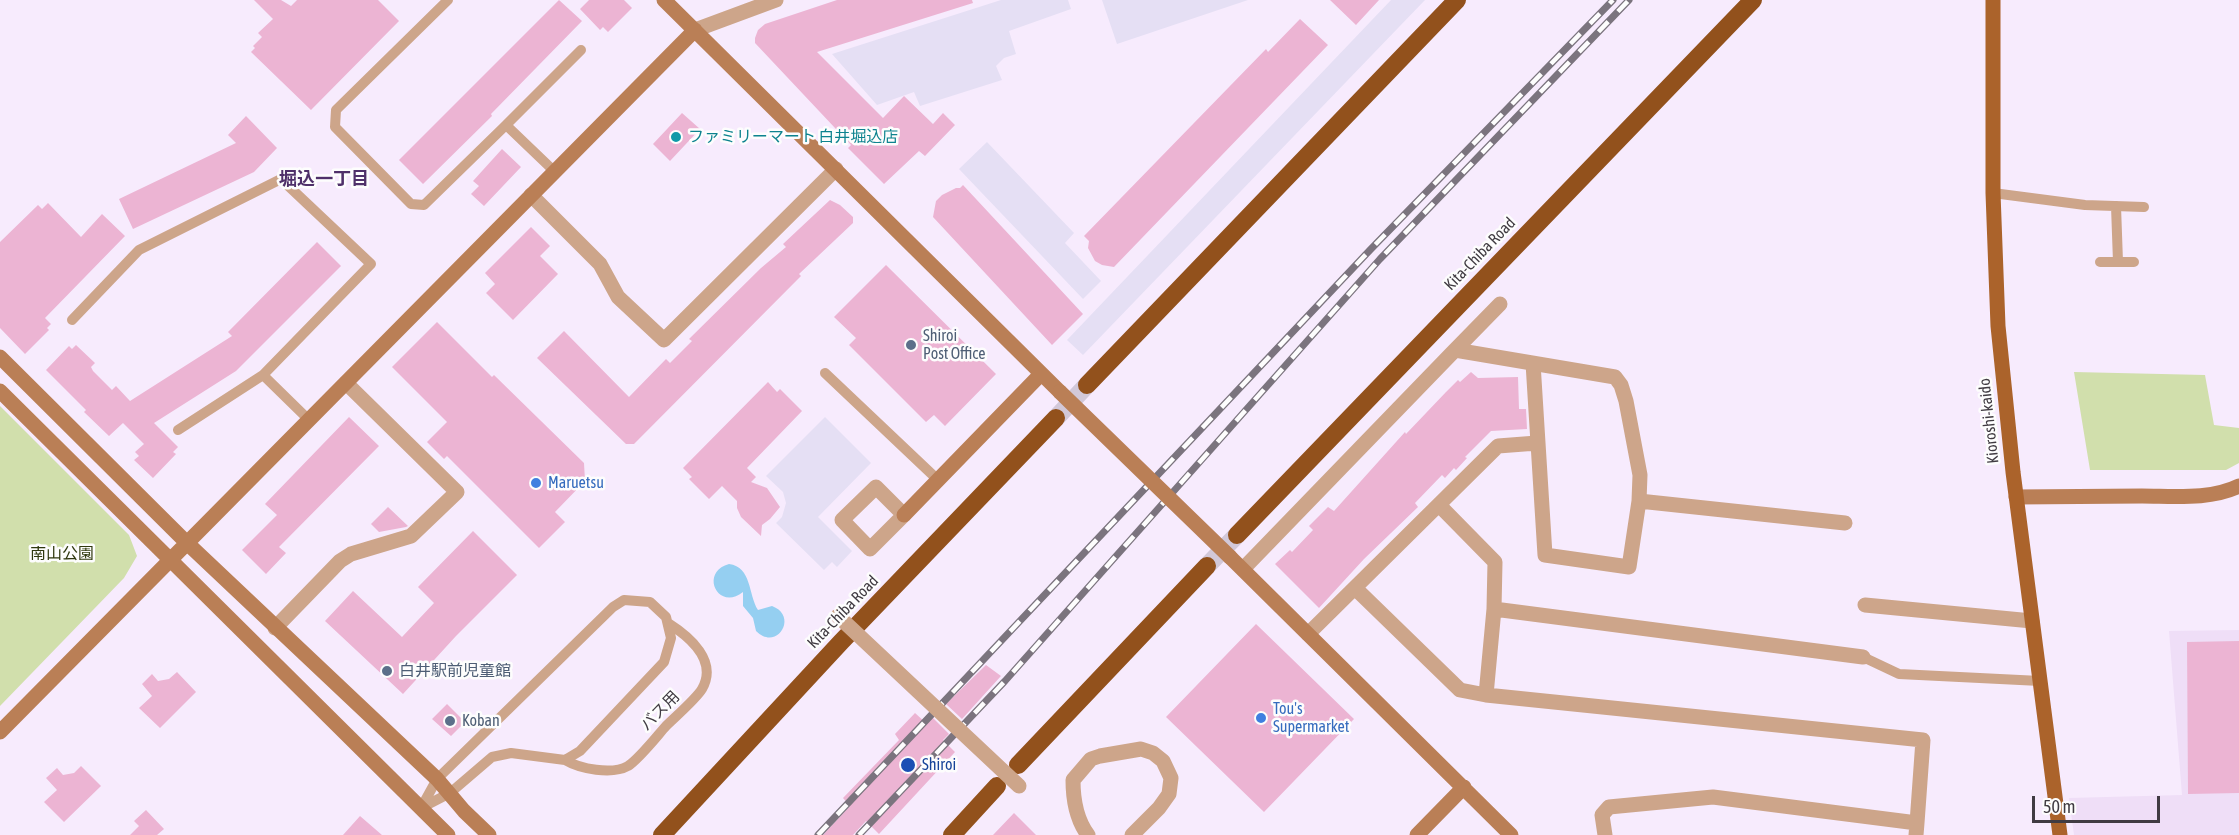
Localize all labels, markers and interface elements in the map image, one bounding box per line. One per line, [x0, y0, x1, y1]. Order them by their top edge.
place label: ファミリーマート 白井堀込店 [688, 127, 898, 147]
marker: ファミリーマート 白井堀込店 [669, 130, 683, 144]
district label: 堀込一丁目 [279, 168, 369, 190]
street label: Kita-Chiba Road [1440, 214, 1520, 294]
place label: Shiroi Post Office [923, 326, 986, 364]
marker: Shiroi Post Office [904, 338, 918, 352]
street label: Kioroshi-kaido [1975, 377, 2003, 465]
place label: Maruetsu [548, 473, 604, 493]
marker: Maruetsu [529, 476, 543, 490]
park label: 南山公園 [30, 544, 94, 564]
street label: Kita-Chiba Road [803, 572, 883, 652]
place label: 白井駅前児童館 [399, 661, 511, 681]
marker: 白井駅前児童館 [380, 664, 394, 678]
street label: バス用 [636, 687, 684, 735]
place label: Tou's Supermarket [1273, 699, 1349, 737]
place label: Koban [462, 711, 500, 731]
marker: Tou's Supermarket [1254, 711, 1268, 725]
marker: Koban [443, 714, 457, 728]
place label: Shiroi [922, 755, 956, 775]
marker: Shiroi [899, 756, 917, 774]
scale bar [2035, 784, 2162, 822]
text: 50 m [2043, 796, 2075, 817]

